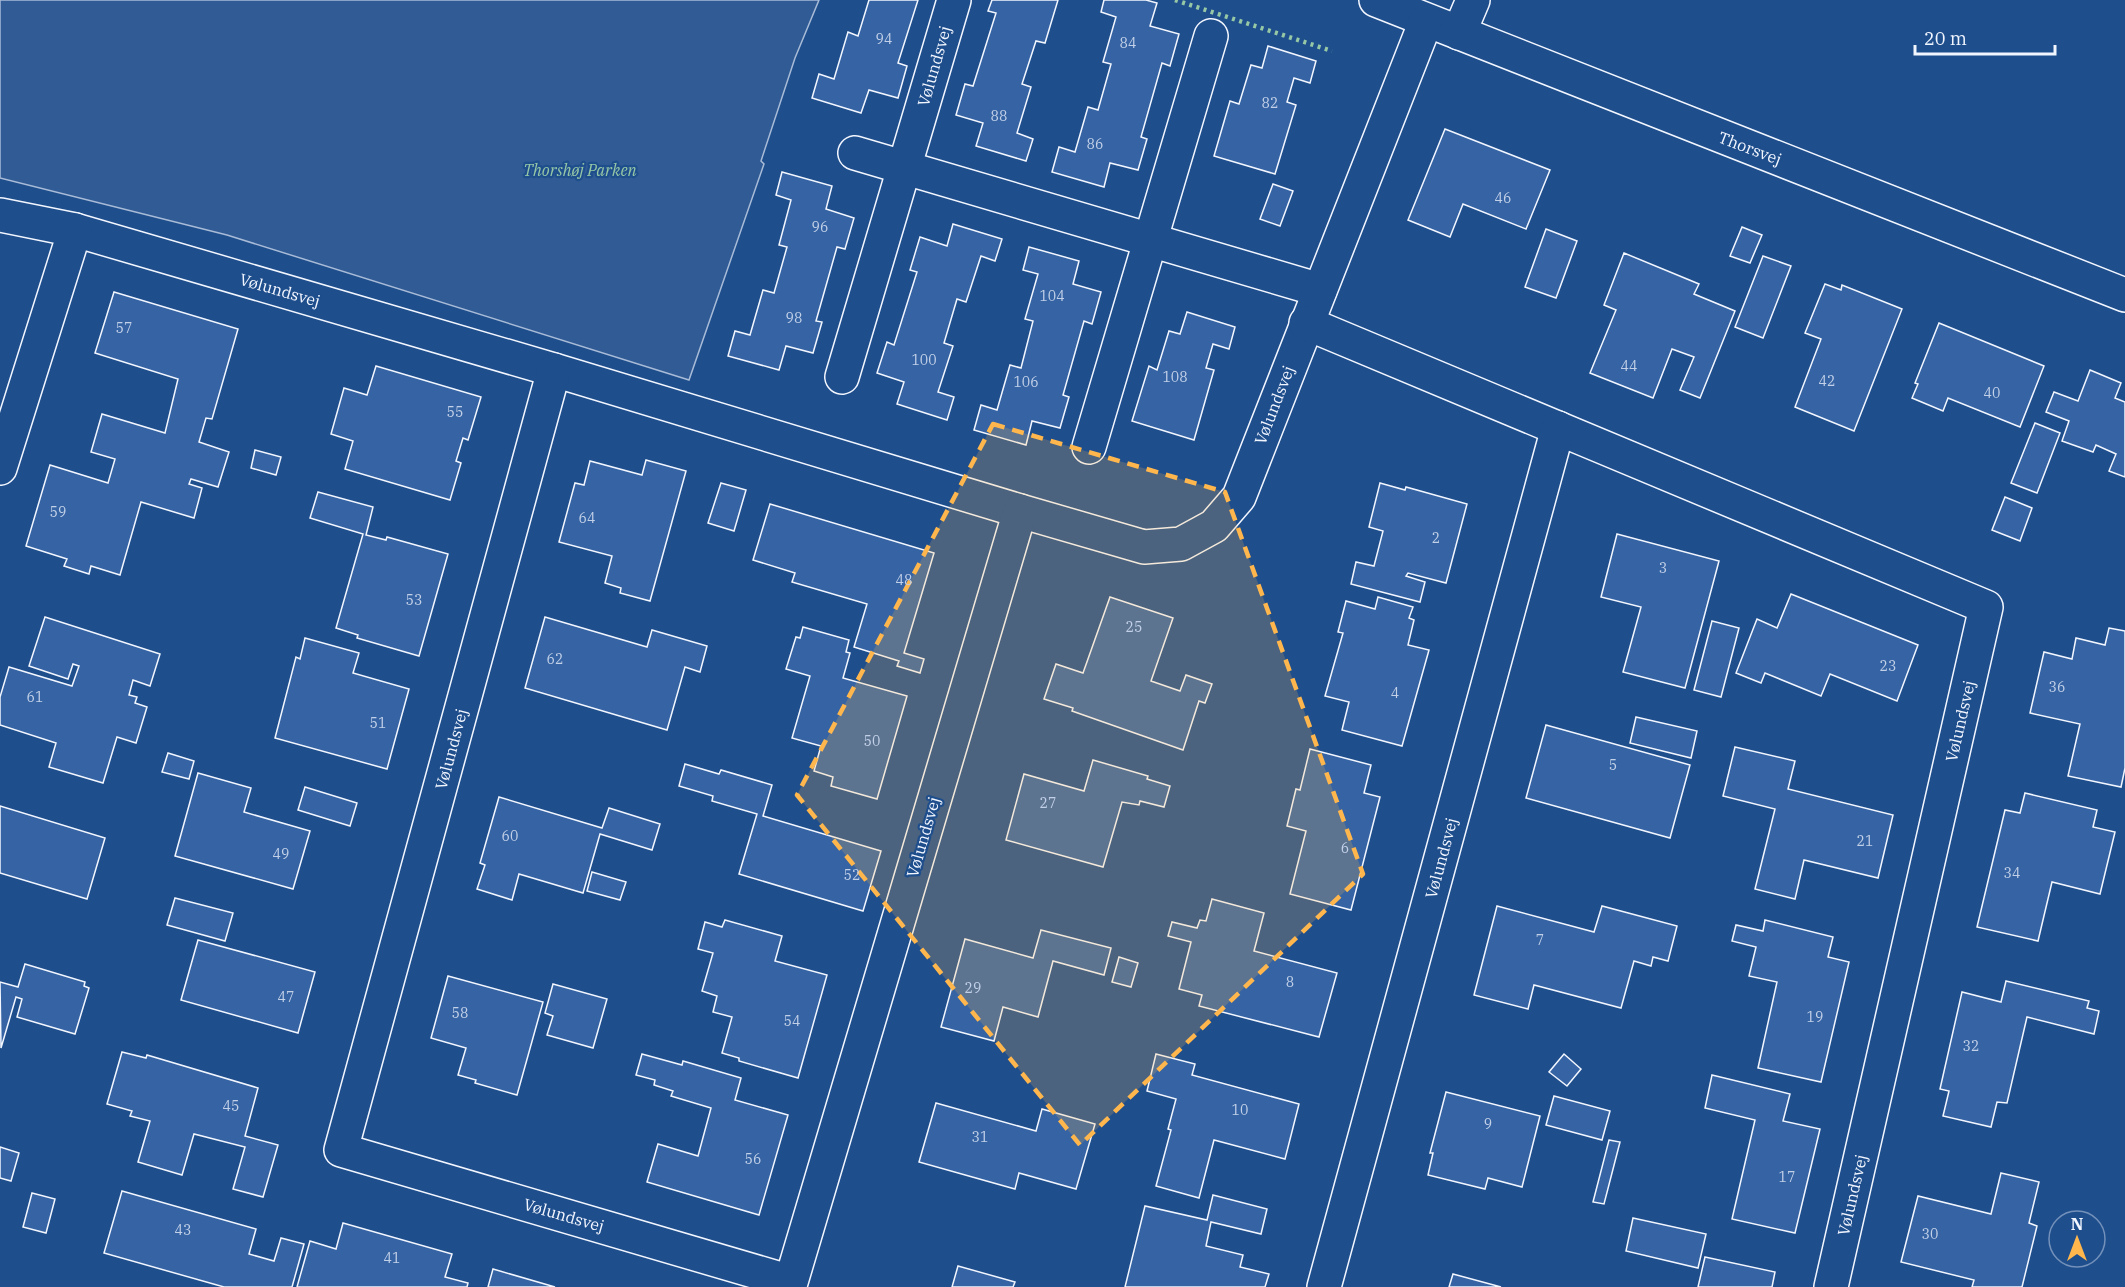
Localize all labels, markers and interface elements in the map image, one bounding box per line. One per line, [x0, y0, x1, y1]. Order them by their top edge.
scale bar [1915, 18, 2054, 56]
street label: Vølundsvej [913, 23, 955, 109]
text: 20 m [1924, 27, 1967, 50]
house number: 94 [876, 30, 892, 48]
house number: 84 [1120, 34, 1136, 52]
house number: 82 [1262, 94, 1278, 112]
house number: 88 [991, 107, 1007, 125]
street label: Thorsvej [1716, 127, 1784, 169]
house number: 86 [1087, 135, 1103, 153]
park label: Thorshøj Parken [523, 160, 637, 180]
house number: 46 [1495, 189, 1511, 207]
house number: 96 [812, 218, 828, 236]
street label: Vølundsvej [237, 269, 323, 311]
house number: 104 [1039, 287, 1065, 305]
house number: 98 [786, 309, 802, 327]
house number: 57 [116, 319, 132, 337]
house number: 100 [911, 351, 937, 369]
house number: 44 [1621, 357, 1637, 375]
street label: Vølundsvej [1250, 363, 1298, 447]
house number: 108 [1162, 368, 1188, 386]
house number: 42 [1819, 372, 1835, 390]
house number: 106 [1013, 373, 1039, 391]
house number: 40 [1984, 384, 2000, 402]
house number: 55 [447, 403, 463, 421]
house number: 59 [50, 503, 66, 521]
house number: 64 [579, 509, 595, 527]
house number: 2 [1432, 529, 1440, 547]
house number: 3 [1659, 559, 1667, 577]
house number: 48 [896, 571, 912, 589]
house number: 53 [406, 591, 422, 609]
house number: 25 [1126, 618, 1142, 636]
house number: 62 [547, 650, 563, 668]
house number: 23 [1880, 657, 1896, 675]
street label: Vølundsvej [1941, 678, 1979, 764]
house number: 36 [2049, 678, 2065, 696]
house number: 4 [1391, 684, 1399, 702]
house number: 61 [27, 688, 43, 706]
street label: Vølundsvej [431, 706, 471, 792]
house number: 51 [370, 714, 386, 732]
house number: 50 [864, 732, 880, 750]
house number: 5 [1609, 756, 1617, 774]
street label: Vølundsvej [902, 794, 944, 880]
house number: 27 [1040, 794, 1056, 812]
street label: Vølundsvej [1421, 815, 1461, 901]
house number: 60 [502, 827, 518, 845]
house number: 21 [1857, 832, 1873, 850]
house number: 6 [1341, 839, 1349, 857]
house number: 49 [273, 845, 289, 863]
house number: 34 [2004, 864, 2020, 882]
house number: 52 [844, 866, 860, 884]
house number: 7 [1536, 931, 1544, 949]
house number: 8 [1286, 973, 1294, 991]
house number: 29 [965, 979, 981, 997]
house number: 47 [278, 988, 294, 1006]
house number: 58 [452, 1004, 468, 1022]
house number: 19 [1807, 1008, 1823, 1026]
house number: 54 [784, 1012, 800, 1030]
house number: 32 [1963, 1037, 1979, 1055]
house number: 45 [223, 1097, 239, 1115]
house number: 10 [1232, 1101, 1248, 1119]
house number: 9 [1484, 1115, 1492, 1133]
house number: 31 [972, 1128, 988, 1146]
house number: 56 [745, 1150, 761, 1168]
street label: Vølundsvej [1833, 1152, 1871, 1238]
house number: 17 [1779, 1168, 1795, 1186]
street label: Vølundsvej [521, 1194, 607, 1236]
north arrow [2047, 1209, 2107, 1269]
text: N [2071, 1214, 2083, 1234]
house number: 43 [175, 1221, 191, 1239]
house number: 30 [1922, 1225, 1938, 1243]
house number: 41 [384, 1249, 400, 1267]

